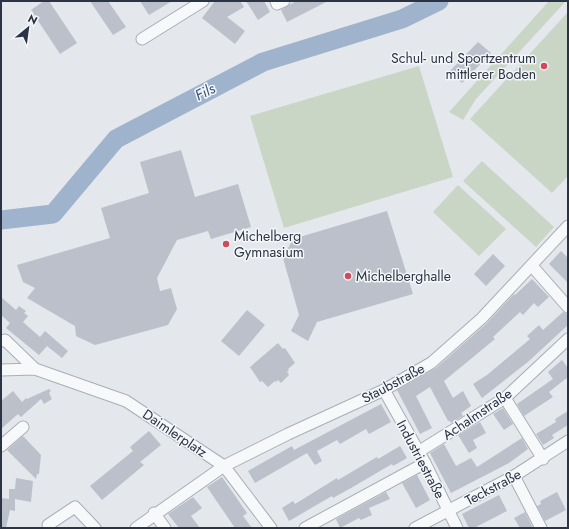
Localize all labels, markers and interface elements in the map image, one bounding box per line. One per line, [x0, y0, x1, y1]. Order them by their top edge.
north arrow [8, 8, 48, 48]
text: N [25, 10, 41, 28]
place label: Schul- und Sportzentrum mittlerer Boden [391, 48, 536, 84]
marker: Schul- und Sportzentrum mittlerer Boden [539, 61, 549, 71]
water label: Fils [191, 78, 219, 106]
place label: Michelberg Gymnasium [234, 226, 304, 262]
marker: Michelberg Gymnasium [221, 239, 231, 249]
place label: Michelberghalle [356, 266, 451, 286]
marker: Michelberghalle [343, 271, 353, 281]
street label: Staubstraße [358, 358, 428, 408]
street label: Achalmstraße [438, 383, 516, 445]
street label: Daimlerplatz [139, 404, 212, 462]
street label: Industriestraße [392, 416, 450, 502]
street label: Teckstraße [461, 464, 525, 510]

